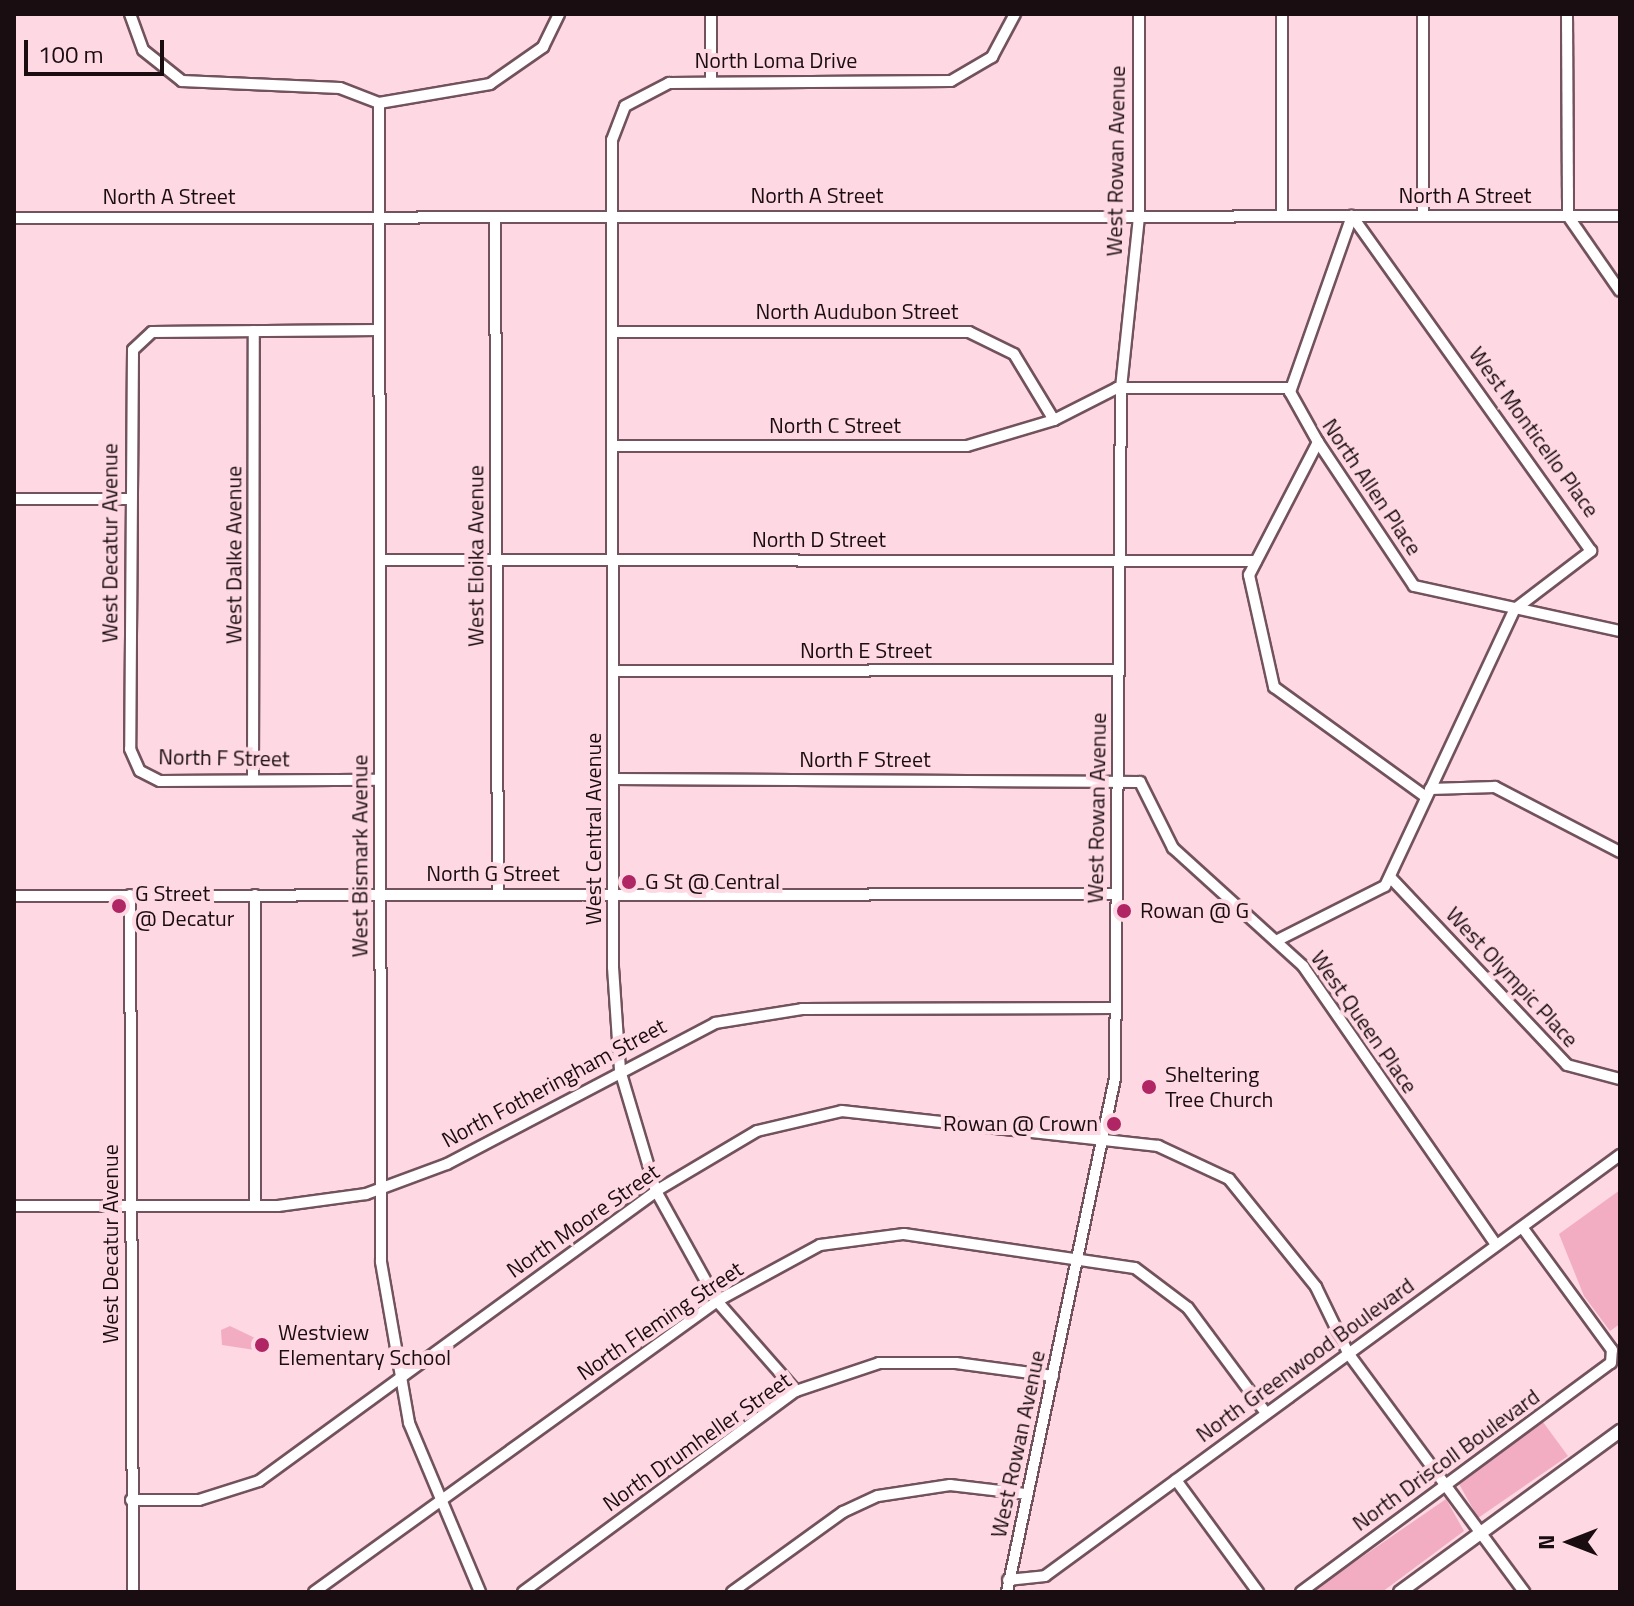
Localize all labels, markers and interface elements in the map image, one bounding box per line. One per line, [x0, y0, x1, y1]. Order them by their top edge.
scale bar [28, 24, 168, 74]
text: 100 m [38, 36, 104, 72]
street label: North Loma Drive [695, 48, 857, 74]
street label: West Rowan Avenue [1101, 65, 1131, 257]
street label: North A Street [750, 183, 884, 209]
street label: North A Street [1398, 183, 1532, 209]
street label: North A Street [102, 184, 236, 210]
street label: North Audubon Street [755, 299, 959, 325]
street label: West Monticello Place [1463, 342, 1605, 522]
street label: North C Street [769, 413, 901, 439]
street label: North Allen Place [1317, 414, 1427, 560]
street label: West Decatur Avenue [97, 443, 123, 643]
street label: West Eloika Avenue [463, 465, 489, 647]
street label: West Dalke Avenue [221, 466, 247, 644]
street label: North D Street [752, 527, 886, 553]
street label: North E Street [800, 638, 932, 664]
street label: West Rowan Avenue [1082, 712, 1112, 904]
street label: West Central Avenue [581, 733, 607, 925]
street label: North F Street [158, 744, 290, 772]
street label: North F Street [799, 747, 931, 773]
street label: West Bismark Avenue [347, 755, 373, 957]
street label: North G Street [426, 861, 560, 887]
place label: G St @ Central [645, 869, 780, 895]
marker: G St @ Central [620, 873, 638, 891]
place label: G Street @ Decatur [135, 880, 234, 932]
marker: G Street @ Decatur [110, 897, 128, 915]
place label: Rowan @ G [1140, 898, 1249, 924]
street label: West Olympic Place [1440, 901, 1584, 1053]
marker: Rowan @ G [1115, 902, 1133, 920]
street label: West Queen Place [1305, 946, 1423, 1098]
street label: North Fotheringham Street [437, 1013, 671, 1153]
place label: Sheltering Tree Church [1165, 1061, 1273, 1112]
marker: Sheltering Tree Church [1140, 1078, 1158, 1096]
place label: Rowan @ Crown [943, 1111, 1098, 1137]
marker: Rowan @ Crown [1105, 1115, 1123, 1133]
street label: West Decatur Avenue [98, 1144, 124, 1344]
street label: North Moore Street [502, 1159, 664, 1283]
street label: North Fleming Street [572, 1256, 748, 1386]
street label: North Greenwood Boulevard [1191, 1272, 1419, 1448]
place label: Westview Elementary School [278, 1319, 451, 1370]
marker: Westview Elementary School [253, 1336, 271, 1354]
street label: West Rowan Avenue [985, 1348, 1051, 1540]
street label: North Drumheller Street [598, 1367, 796, 1517]
street label: North Driscoll Boulevard [1347, 1383, 1545, 1537]
north arrow [1530, 1502, 1610, 1582]
text: N [1529, 1534, 1563, 1550]

